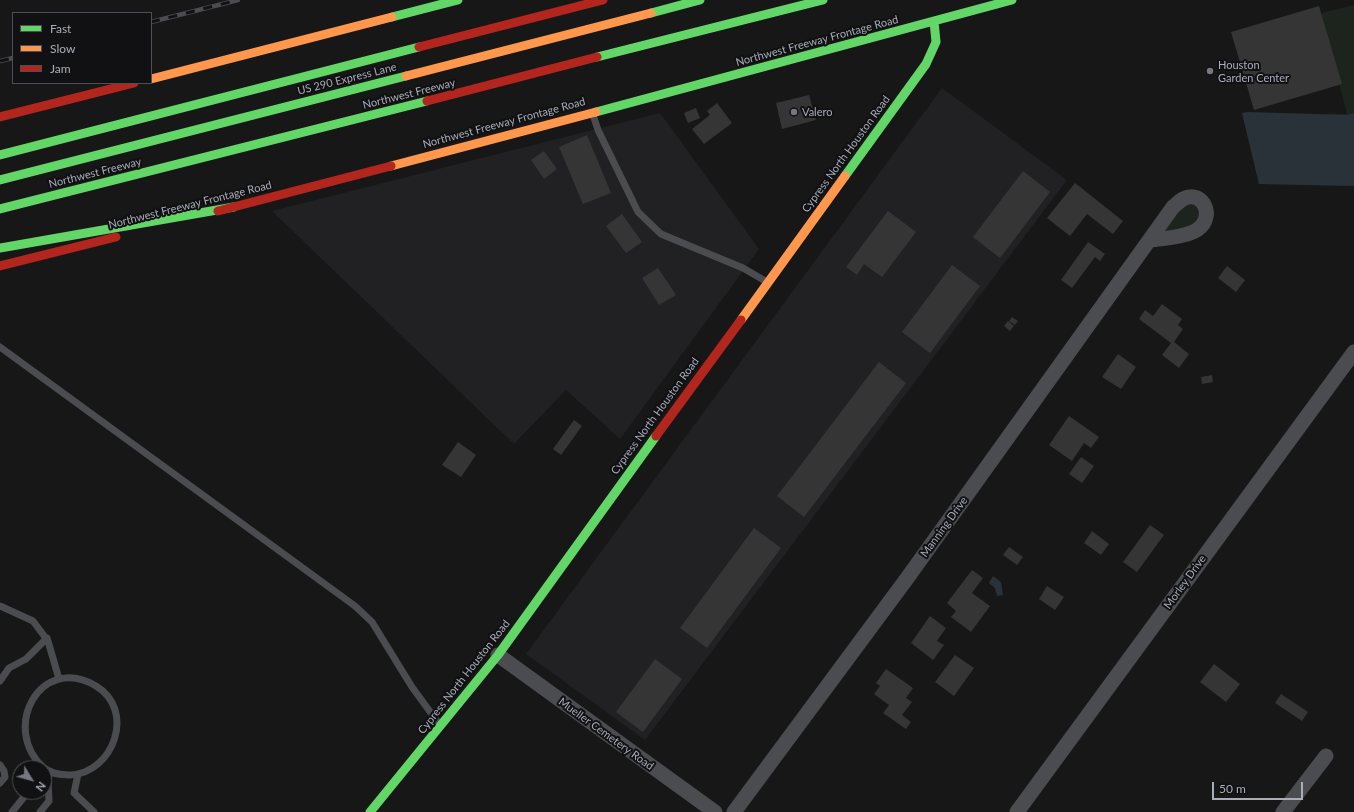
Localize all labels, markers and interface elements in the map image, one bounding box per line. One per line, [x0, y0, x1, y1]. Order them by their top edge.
legend [12, 12, 152, 84]
street label: Northwest Freeway Frontage Road [734, 13, 900, 69]
text: Fast [50, 21, 71, 36]
text: Slow [50, 41, 75, 56]
place label: Houston Garden Center [1218, 58, 1289, 84]
street label: US 290 Express Lane [296, 60, 398, 98]
text: Jam [50, 61, 71, 76]
marker: Houston Garden Center [1205, 66, 1215, 76]
street label: Northwest Freeway [361, 76, 457, 112]
street label: Cypress North Houston Road [799, 93, 893, 215]
street label: Northwest Freeway Frontage Road [421, 95, 587, 151]
place label: Valero [802, 105, 833, 119]
marker: Valero [789, 107, 799, 117]
street label: Northwest Freeway [47, 155, 143, 191]
street label: Northwest Freeway Frontage Road [107, 178, 273, 232]
street label: Cypress North Houston Road [608, 355, 702, 477]
street label: Manning Drive [918, 494, 970, 560]
street label: Morley Drive [1161, 553, 1209, 611]
street label: Cypress North Houston Road [415, 617, 513, 737]
street label: Mueller Cemetery Road [556, 695, 656, 773]
north arrow [12, 760, 52, 800]
scale bar [1214, 774, 1305, 800]
text: N [33, 780, 49, 794]
text: 50 m [1219, 781, 1246, 796]

